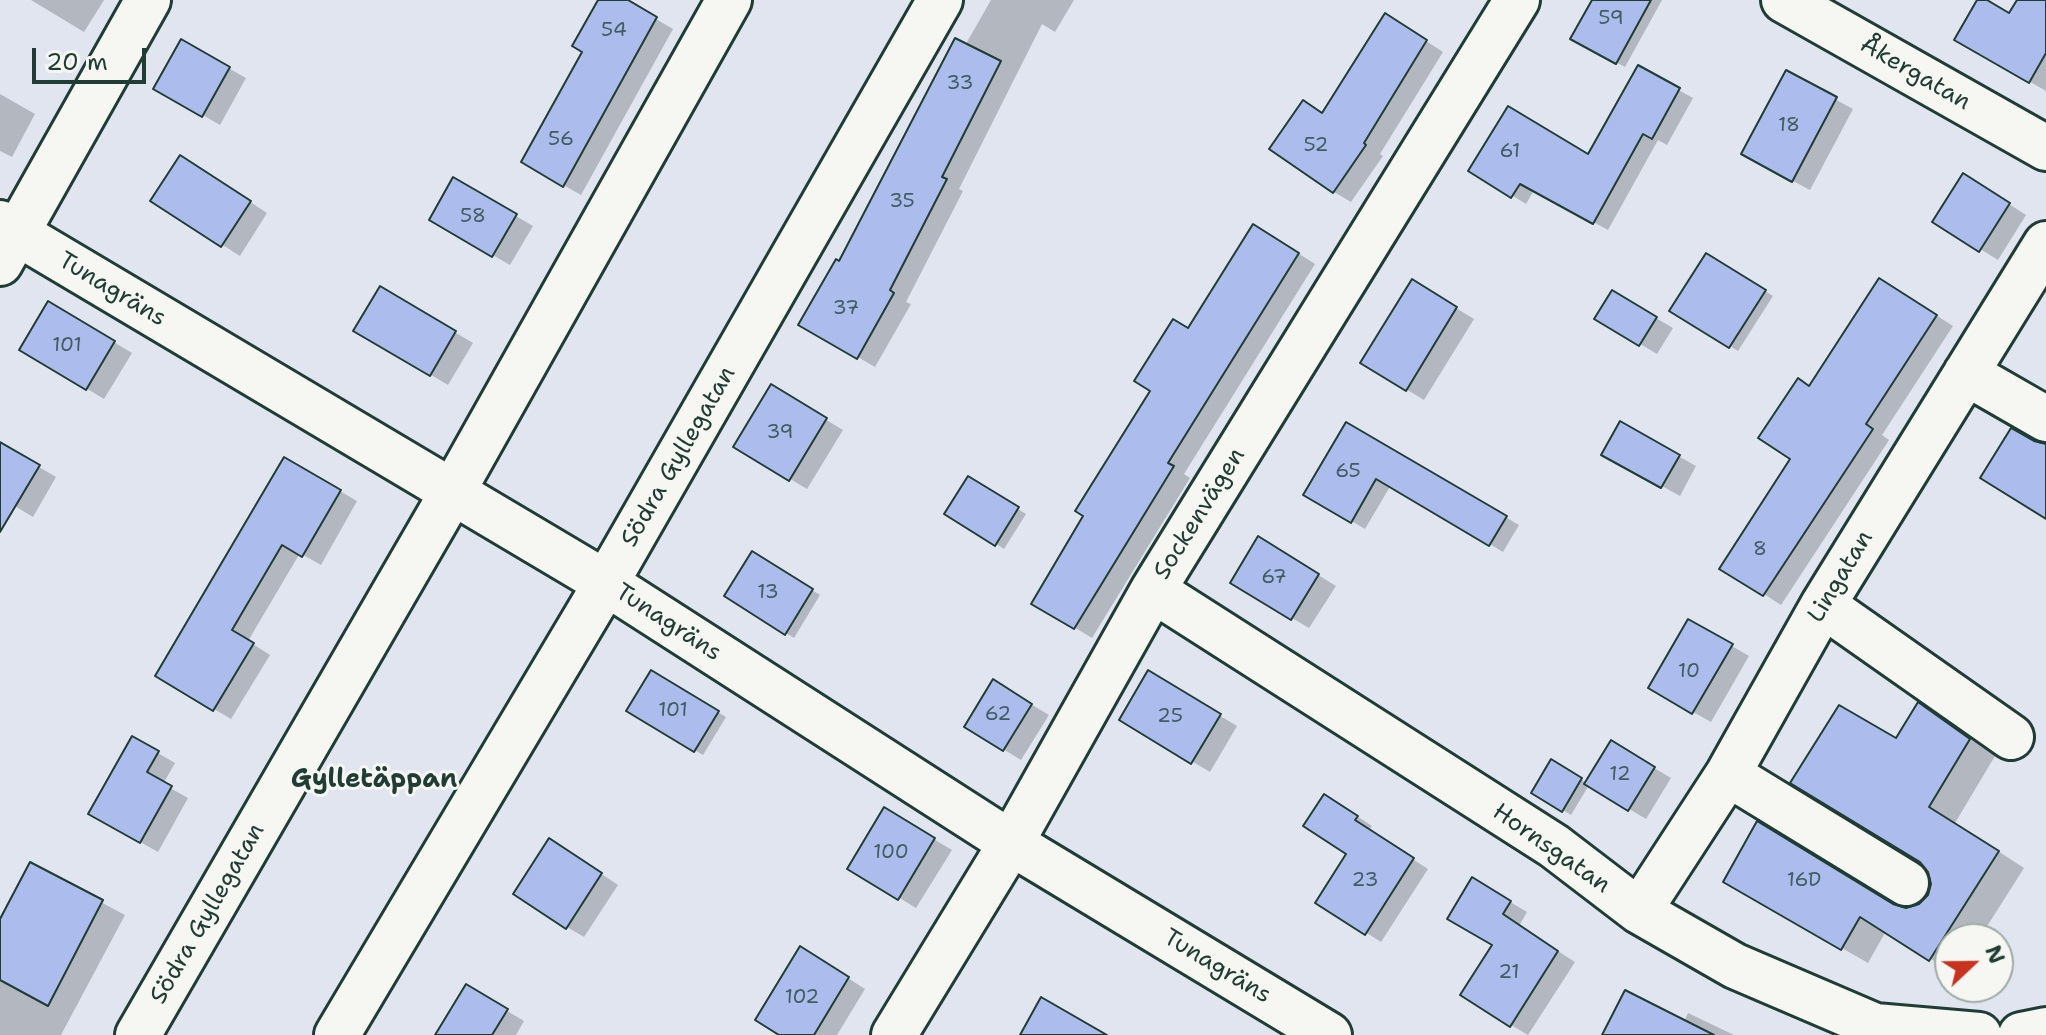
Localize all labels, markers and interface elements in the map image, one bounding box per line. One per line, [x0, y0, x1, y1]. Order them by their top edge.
house number: 59 [1598, 7, 1624, 31]
house number: 54 [601, 19, 627, 43]
street label: Åkergatan [1855, 31, 1975, 117]
scale bar [36, 32, 150, 82]
text: 20 m [46, 46, 108, 78]
house number: 33 [947, 72, 973, 96]
house number: 18 [1778, 114, 1800, 138]
house number: 56 [548, 128, 574, 152]
house number: 52 [1303, 134, 1329, 158]
house number: 61 [1500, 140, 1520, 164]
house number: 35 [889, 190, 915, 214]
house number: 58 [460, 205, 486, 229]
street label: Tunagräns [53, 247, 171, 333]
house number: 37 [833, 297, 859, 321]
house number: 101 [52, 334, 82, 358]
street label: Södra Gyllegatan [616, 362, 742, 552]
house number: 39 [767, 421, 793, 445]
street label: Sockenvägen [1148, 443, 1252, 585]
house number: 65 [1335, 460, 1361, 484]
street label: Lingatan [1802, 526, 1880, 628]
house number: 8 [1753, 538, 1767, 562]
house number: 67 [1261, 566, 1287, 590]
street label: Tunagräns [610, 578, 726, 668]
house number: 13 [757, 581, 779, 605]
house number: 10 [1678, 660, 1700, 684]
house number: 101 [658, 699, 688, 723]
house number: 62 [985, 703, 1011, 727]
house number: 25 [1157, 705, 1183, 729]
house number: 12 [1609, 763, 1631, 787]
district label: Gylletäppan [291, 764, 457, 796]
street label: Hornsgatan [1487, 798, 1615, 900]
street label: Södra Gyllegatan [145, 819, 271, 1009]
house number: 100 [873, 841, 909, 865]
house number: 23 [1352, 869, 1378, 893]
house number: 16D [1787, 869, 1821, 893]
north arrow [1934, 923, 2014, 1003]
street label: Tunagräns [1158, 924, 1276, 1010]
text: N [1978, 941, 2012, 968]
house number: 21 [1498, 961, 1520, 985]
house number: 102 [785, 986, 819, 1010]

